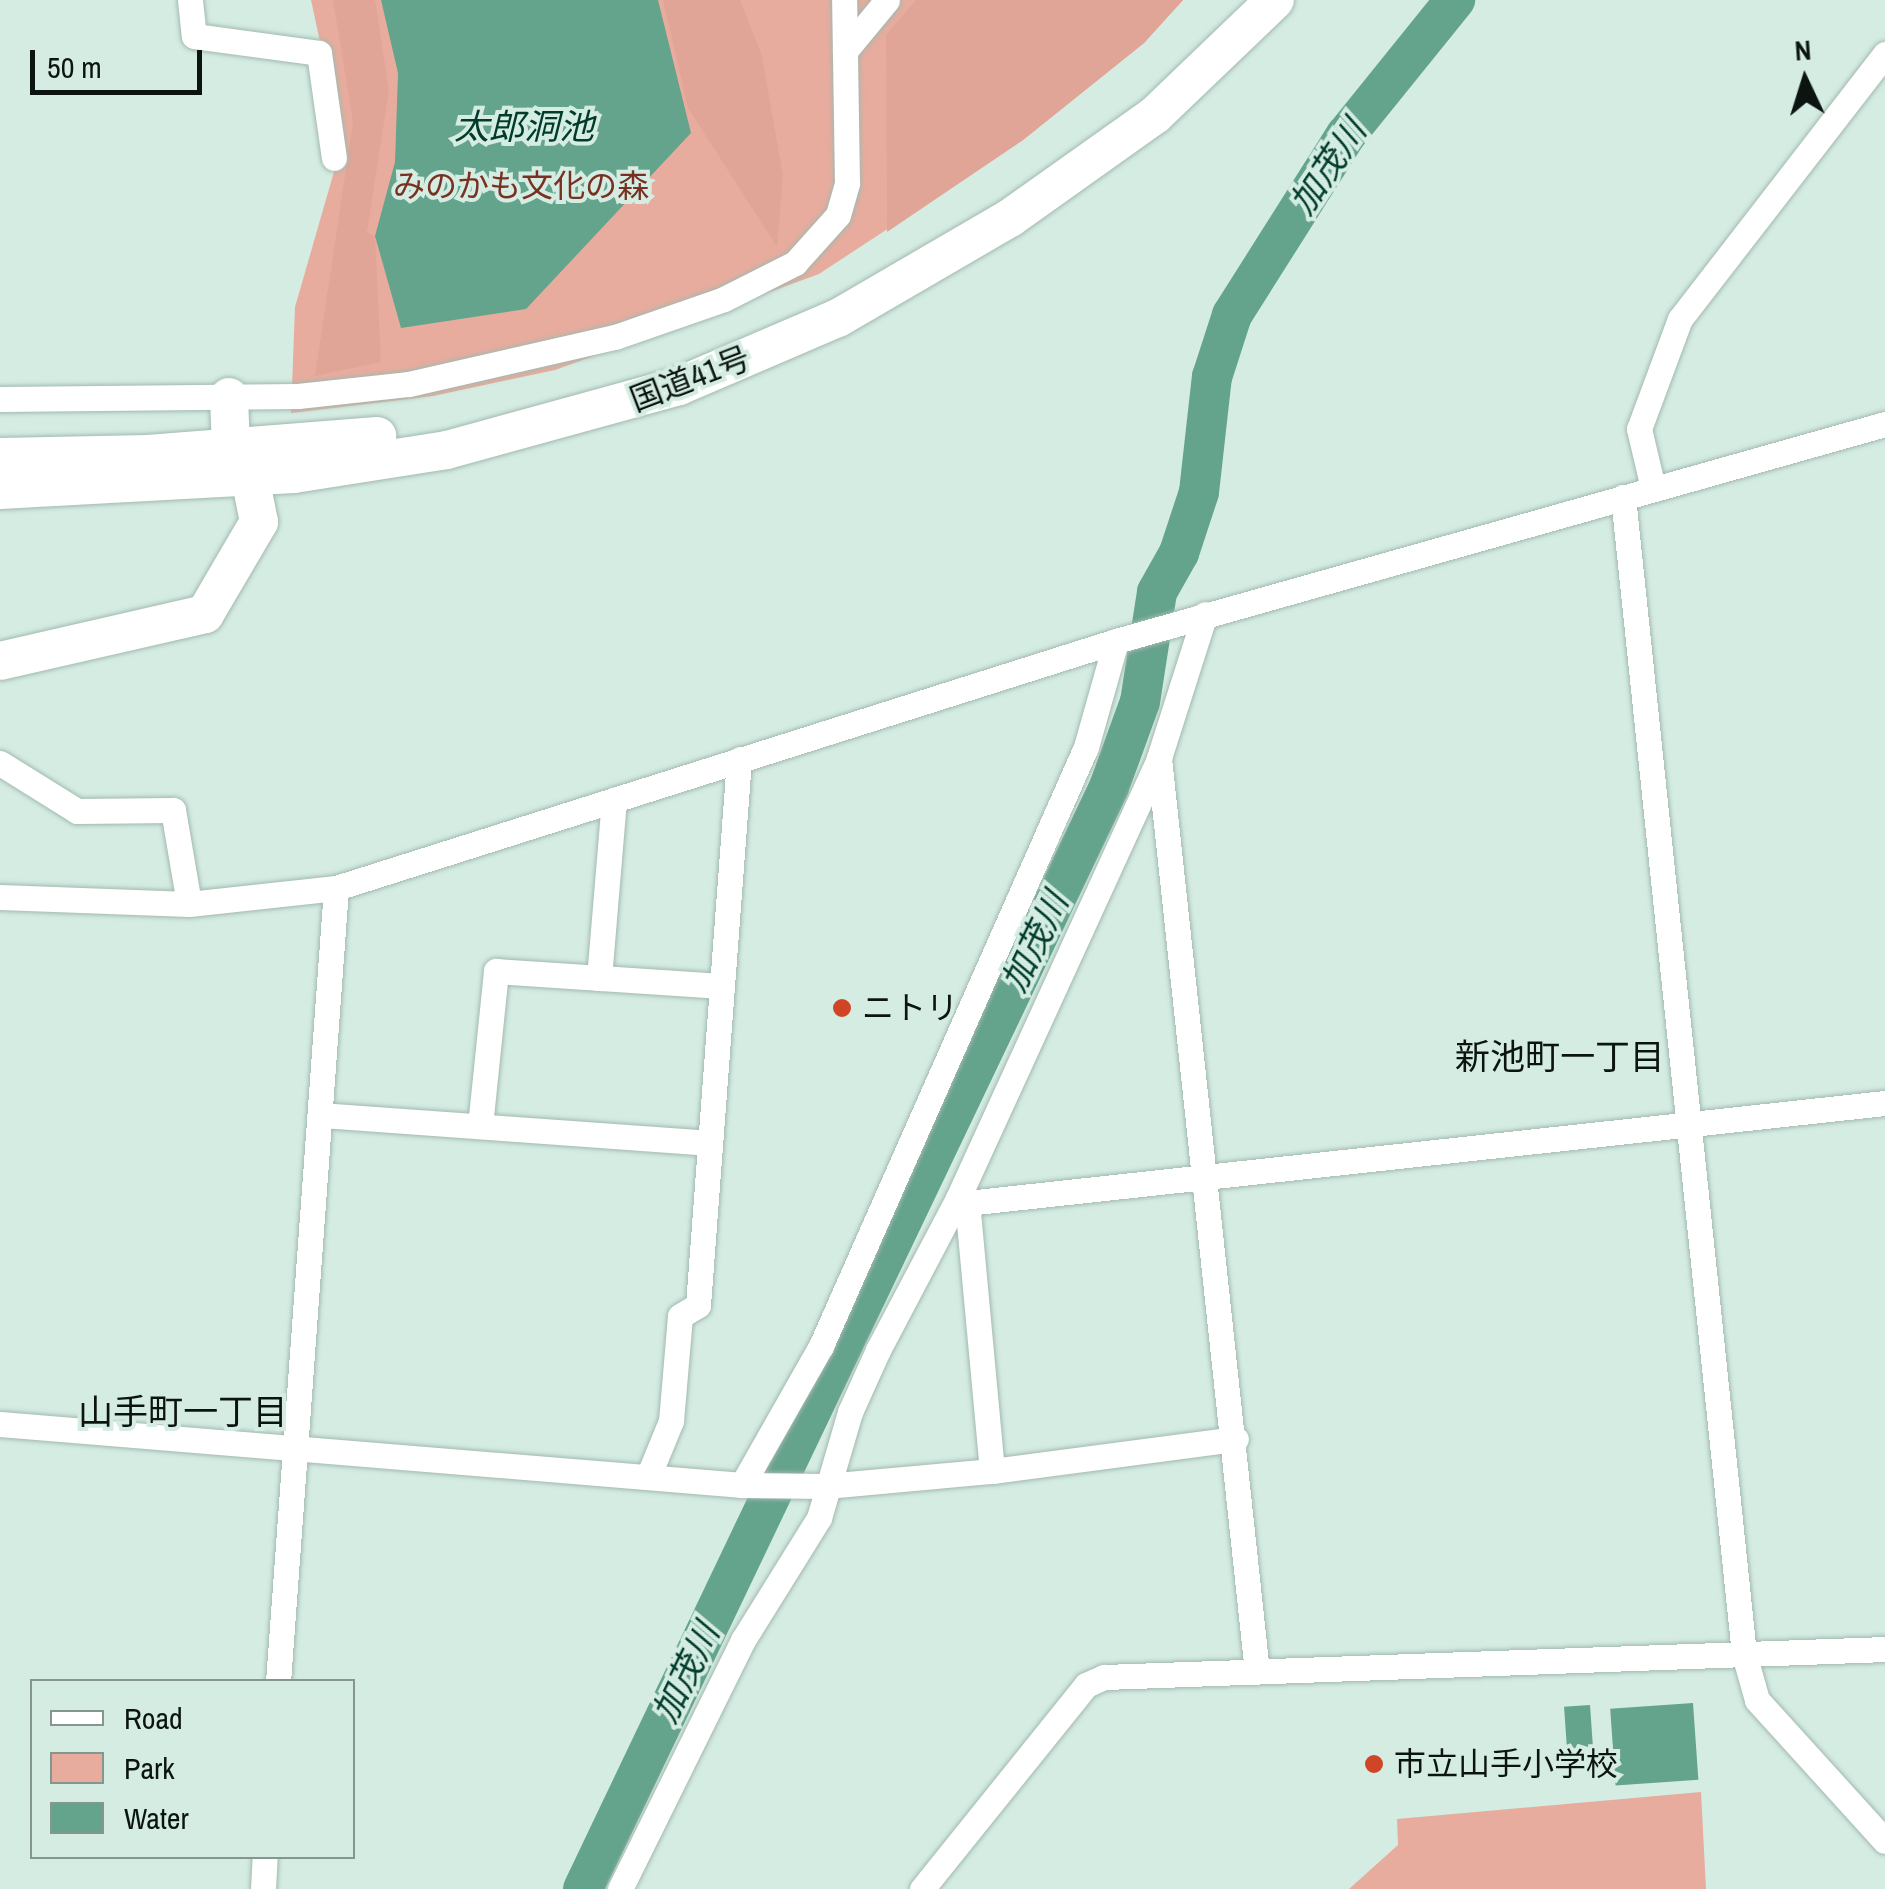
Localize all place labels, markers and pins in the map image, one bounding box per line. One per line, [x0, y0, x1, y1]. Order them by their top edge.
place label: ニトリ [862, 989, 958, 1027]
marker: ニトリ [831, 997, 853, 1019]
place label: 市立山手小学校 [1394, 1745, 1618, 1783]
marker: 市立山手小学校 [1363, 1753, 1385, 1775]

